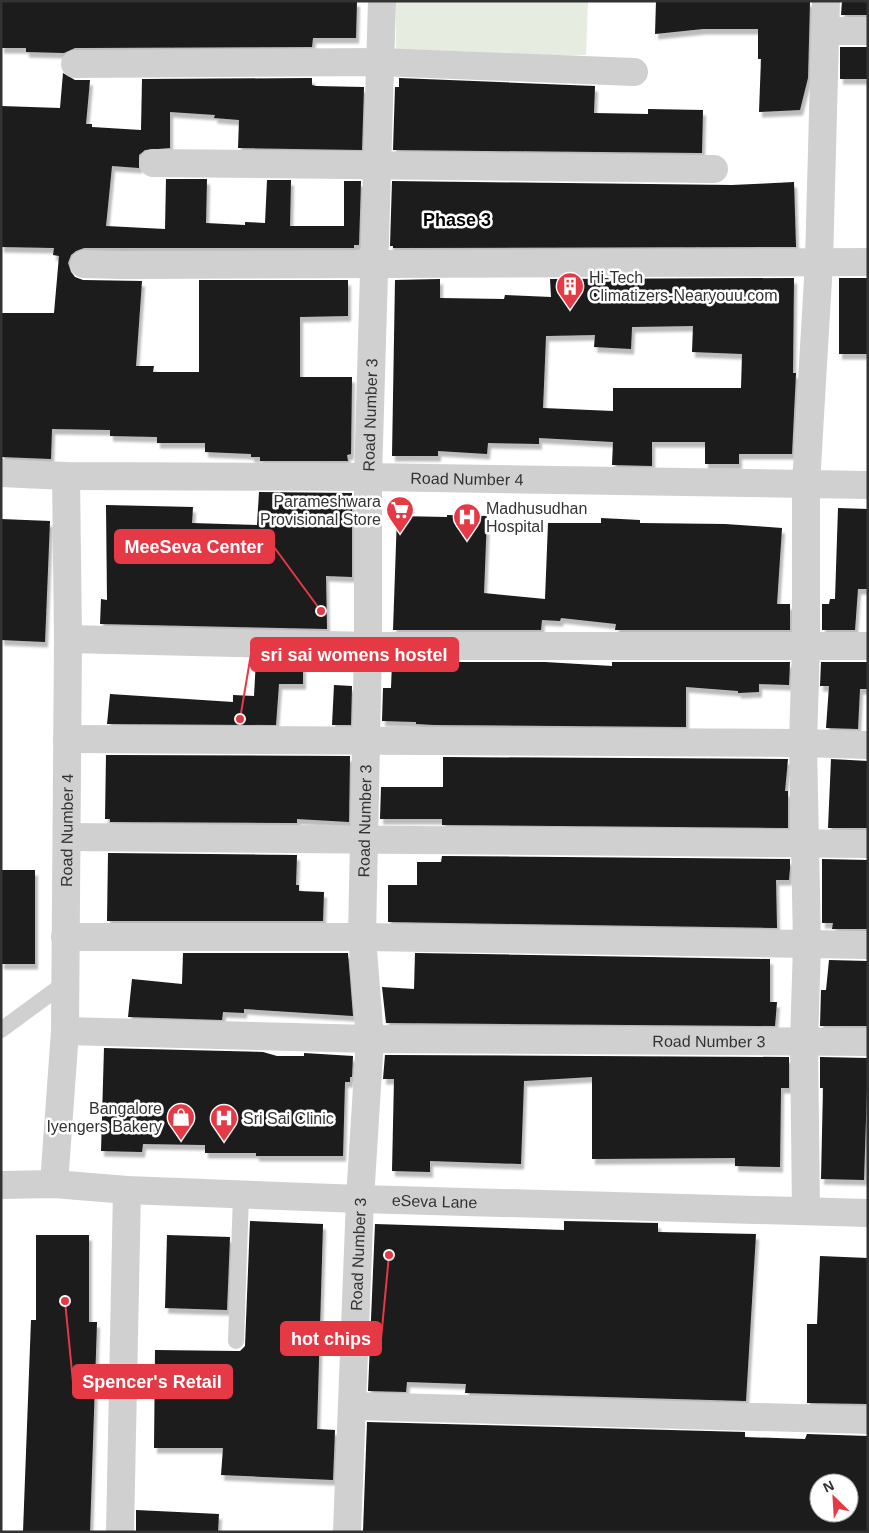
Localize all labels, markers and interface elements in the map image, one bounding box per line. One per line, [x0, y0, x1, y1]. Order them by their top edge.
district label: Phase 3 [423, 210, 491, 230]
place label: Hi-Tech Climatizers-Nearyouu.com [589, 269, 778, 304]
building icon: Hi-Tech Climatizers-Nearyouu.com [555, 271, 585, 310]
street label: Road Number 3 [360, 358, 380, 472]
street label: Road Number 4 [410, 469, 524, 488]
place label: Parameshwara Provisional Store [260, 493, 381, 528]
supermarket icon: Parameshwara Provisional Store [385, 495, 415, 534]
place label: Madhusudhan Hospital [486, 500, 587, 535]
hospital icon: Madhusudhan Hospital [452, 502, 482, 541]
callout: MeeSeva Center [115, 530, 274, 563]
text: MeeSeva Center [124, 537, 264, 557]
callout: sri sai womens hostel [251, 638, 458, 671]
text: sri sai womens hostel [260, 645, 448, 665]
street label: Road Number 3 [355, 764, 374, 878]
street label: Road Number 4 [58, 774, 75, 887]
street label: Road Number 3 [652, 1032, 766, 1050]
place label: Bangalore Iyengers Bakery [46, 1100, 162, 1135]
shop icon: Bangalore Iyengers Bakery [166, 1102, 196, 1141]
hospital icon: Sri Sai Clinic [209, 1103, 239, 1142]
place label: Sri Sai Clinic [243, 1110, 334, 1127]
street label: eSeva Lane [392, 1191, 478, 1211]
street label: Road Number 3 [347, 1197, 369, 1311]
callout: hot chips [281, 1322, 381, 1355]
text: hot chips [291, 1329, 371, 1349]
callout: Spencer's Retail [73, 1365, 232, 1398]
text: Spencer's Retail [82, 1372, 222, 1392]
north arrow [809, 1473, 859, 1523]
text: N [821, 1477, 836, 1496]

